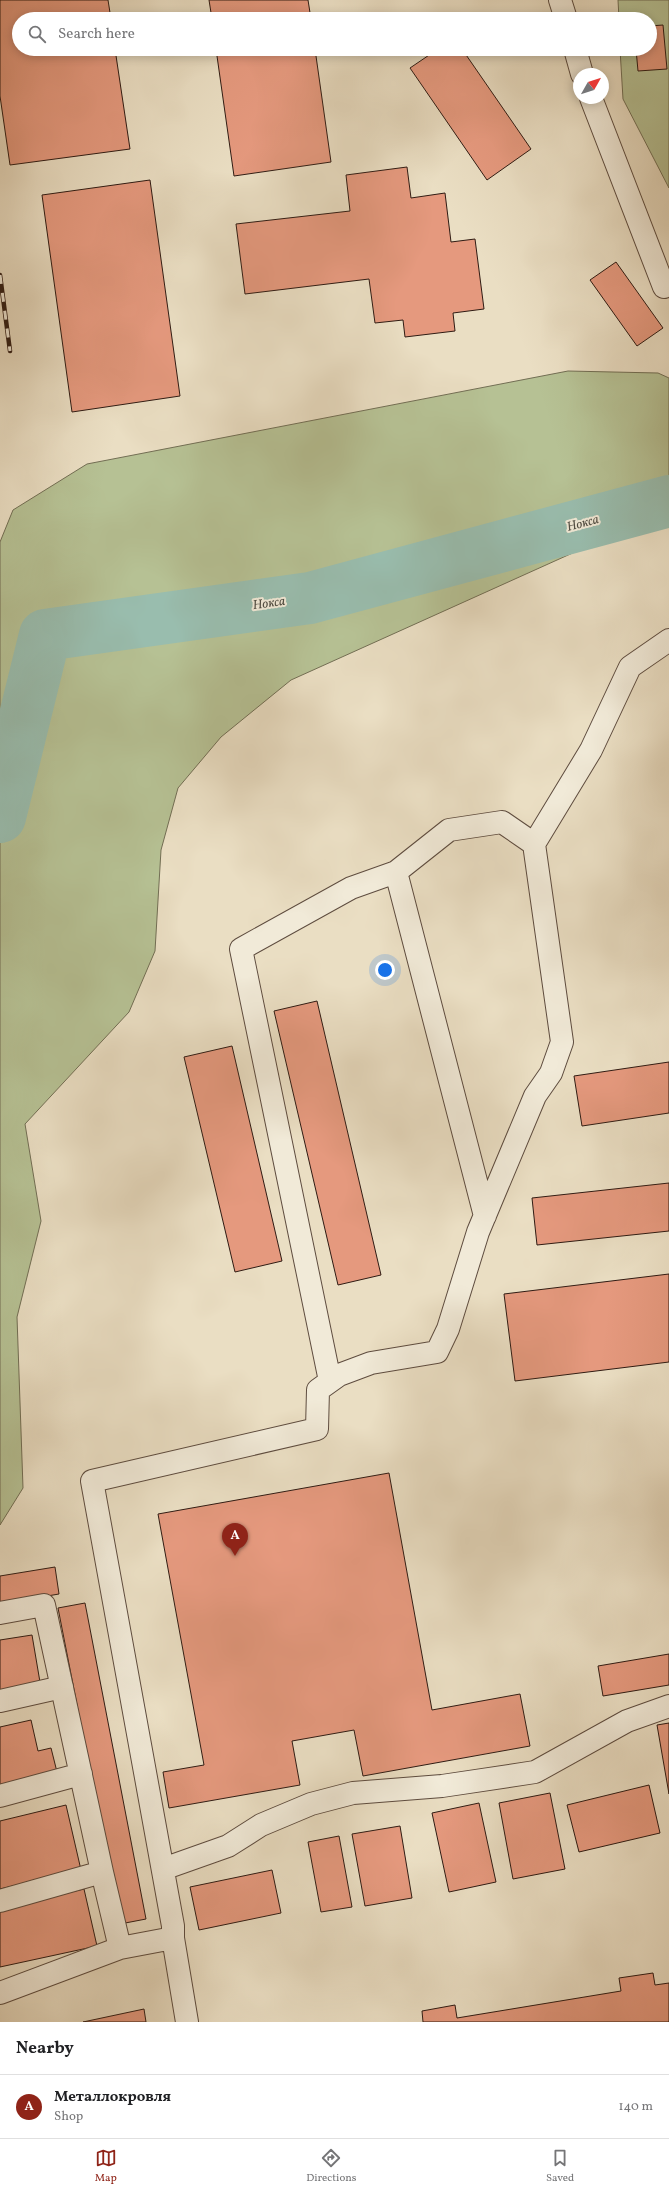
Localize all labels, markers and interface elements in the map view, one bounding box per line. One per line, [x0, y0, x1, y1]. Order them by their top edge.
search box [12, 12, 657, 56]
icon: search [26, 23, 48, 45]
text: Search here [58, 24, 135, 45]
north arrow [573, 68, 609, 104]
water label: Нокса [565, 511, 601, 537]
water label: Нокса [252, 593, 286, 615]
your location [375, 960, 395, 980]
pin: A [222, 1523, 248, 1556]
text: Nearby [16, 2037, 74, 2060]
text: Металлокровля [54, 2087, 171, 2108]
text: A [24, 2098, 34, 2116]
text: 140 m [619, 2098, 653, 2116]
text: Shop [54, 2108, 83, 2126]
tab: Map [95, 2147, 117, 2186]
tab: Directions [306, 2147, 357, 2186]
tab: Saved [546, 2147, 574, 2186]

